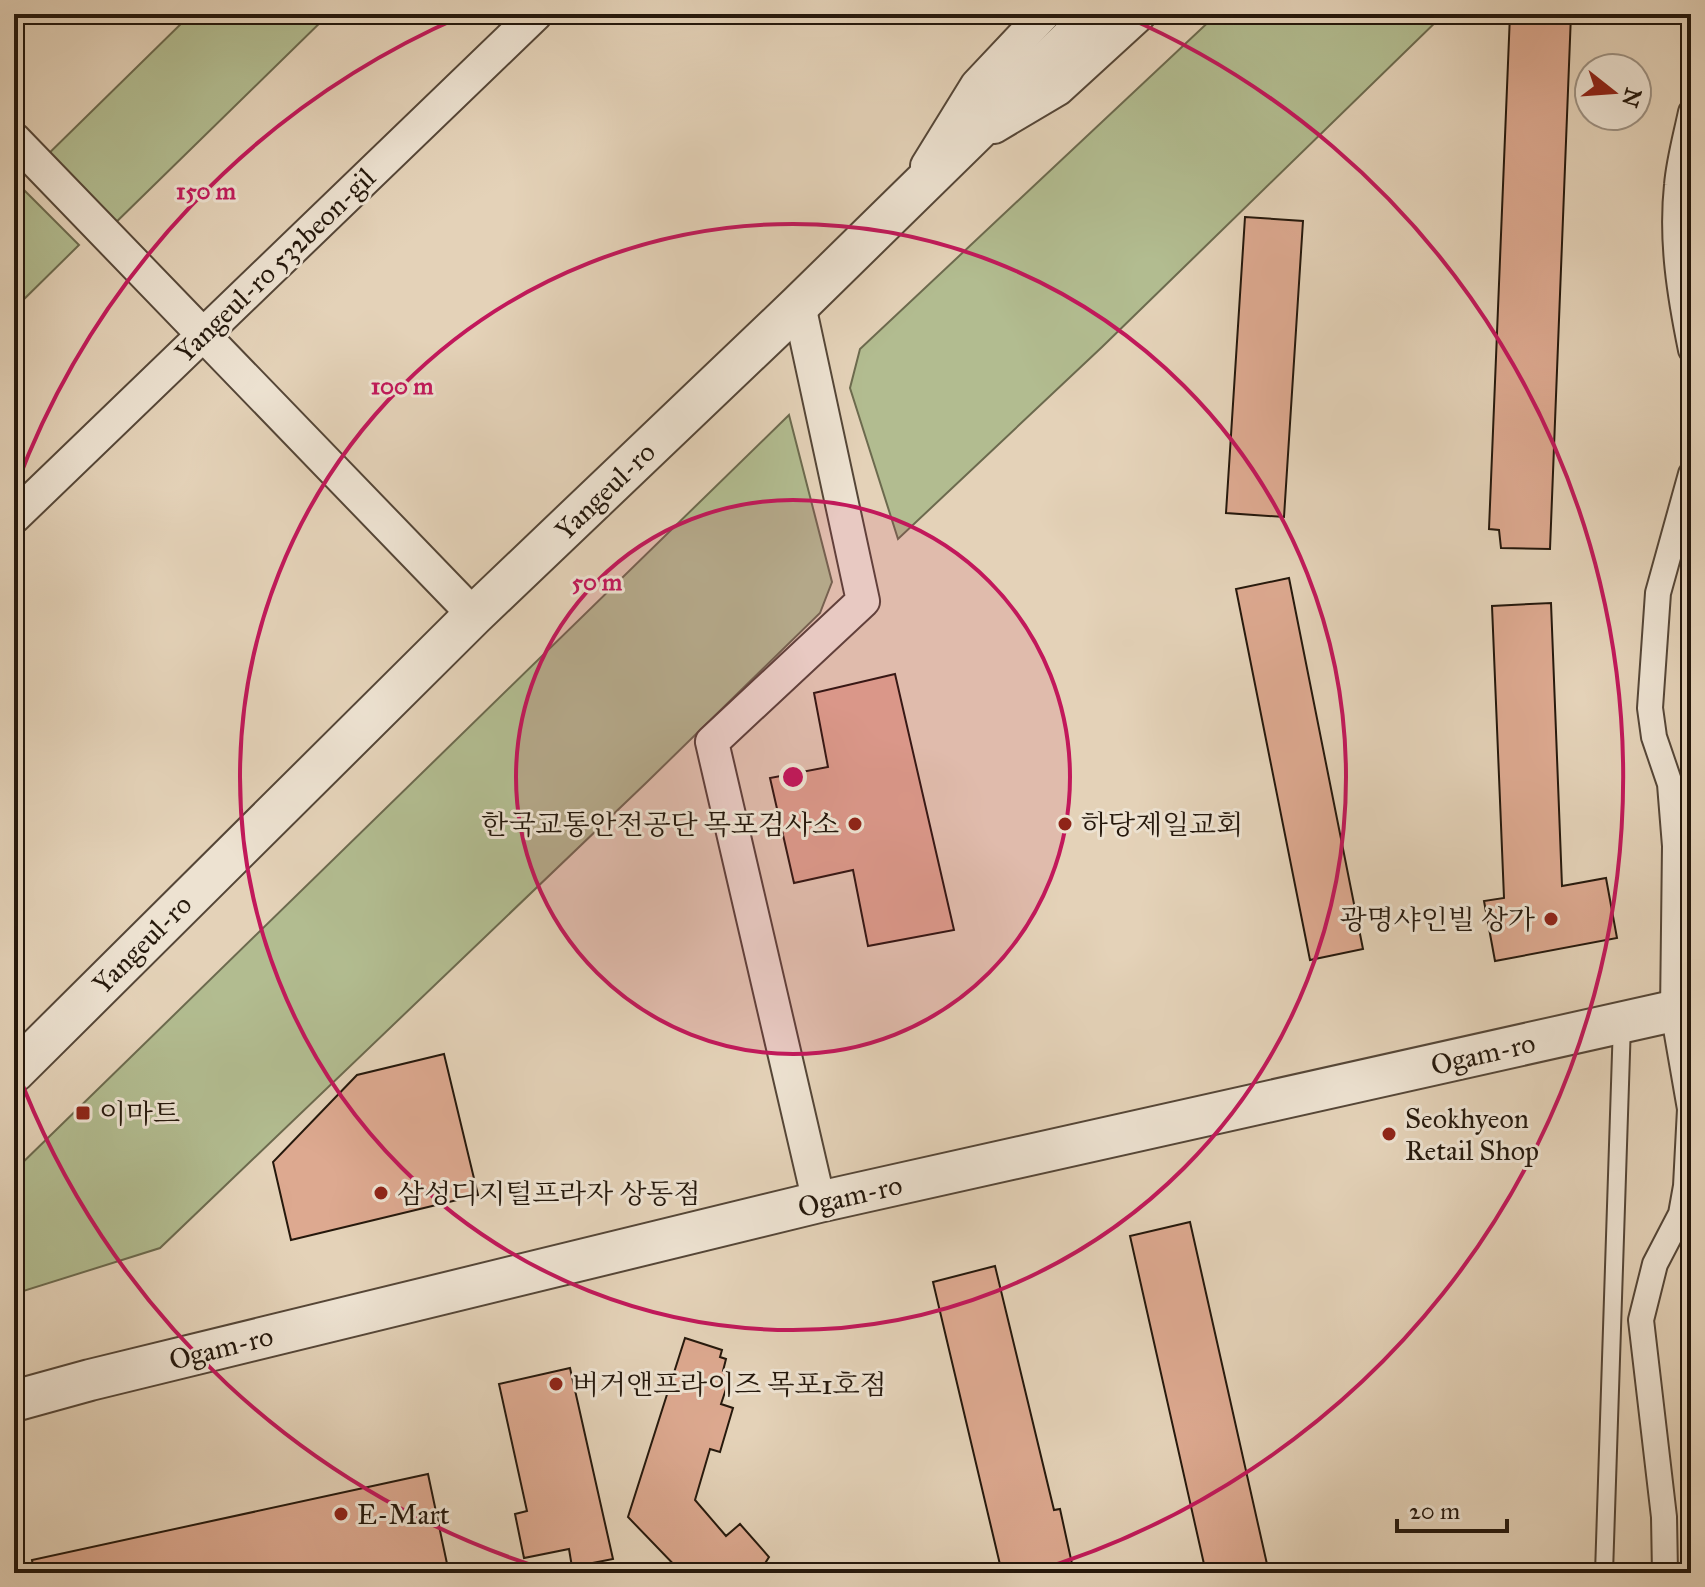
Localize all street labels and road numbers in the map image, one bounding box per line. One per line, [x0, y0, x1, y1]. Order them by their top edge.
street label: Yangeul-ro 532beon-gil [168, 160, 383, 370]
street label: Yangeul-ro [547, 435, 663, 547]
street label: Yangeul-ro [85, 887, 199, 1001]
street label: Ogam-ro [1427, 1025, 1539, 1083]
street label: Ogam-ro [794, 1167, 906, 1225]
street label: Ogam-ro [165, 1318, 277, 1378]

